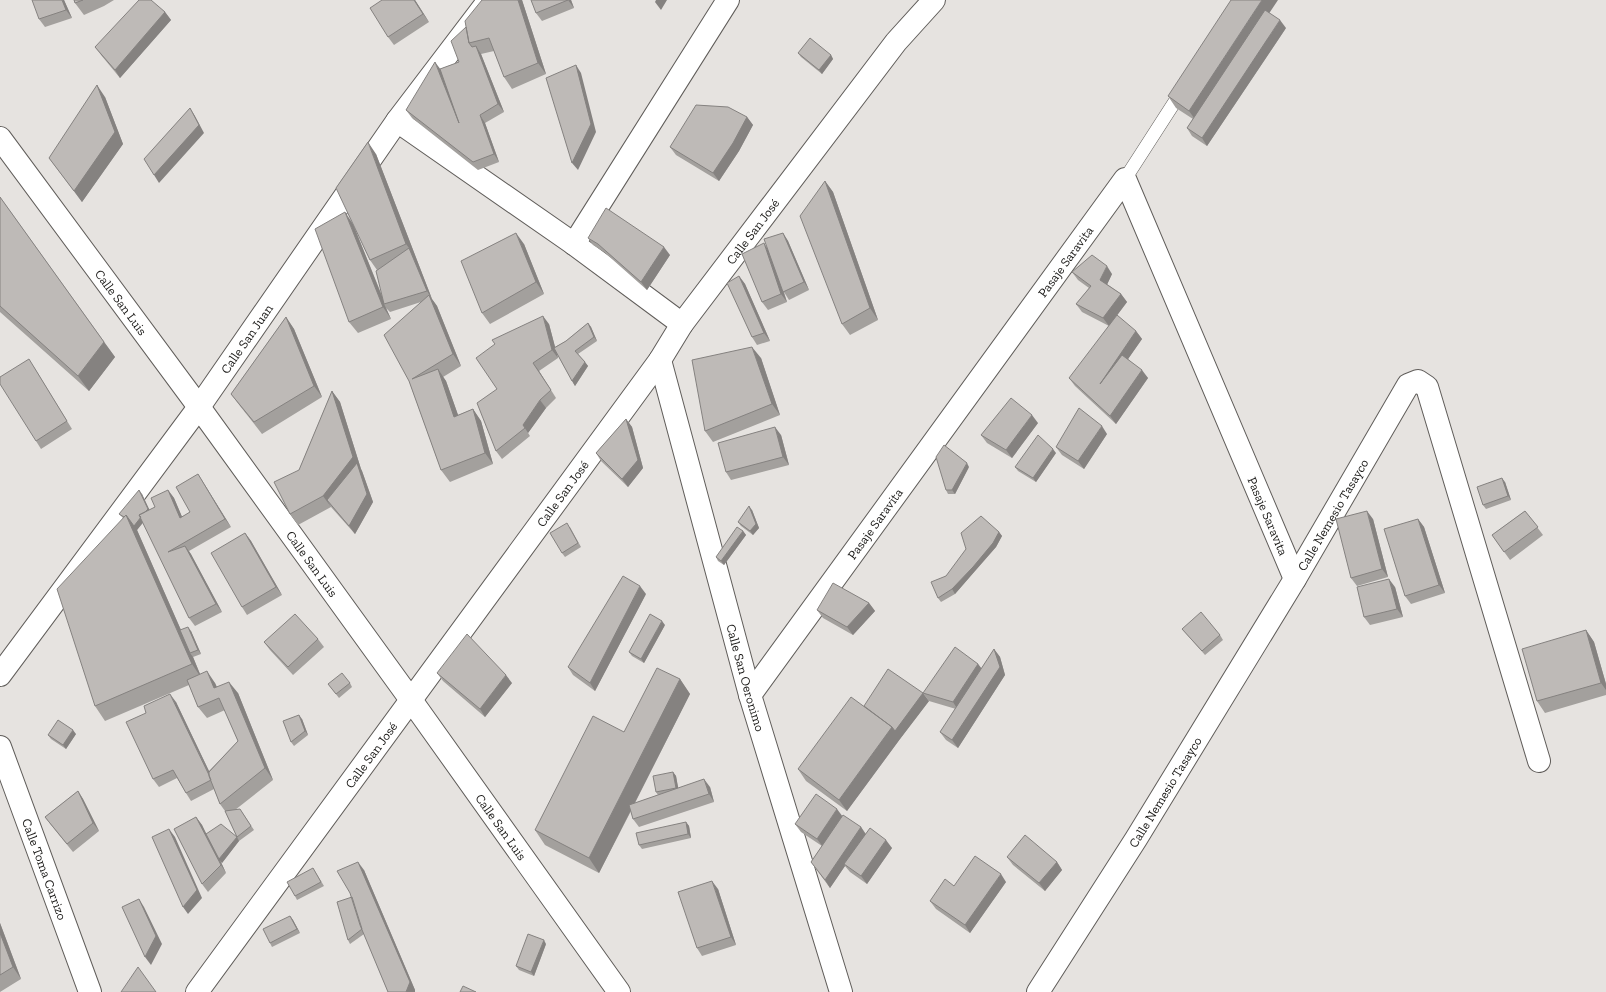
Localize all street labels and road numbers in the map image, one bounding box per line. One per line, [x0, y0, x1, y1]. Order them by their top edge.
street label: Calle San José [723, 196, 782, 267]
street label: Pasaje Saravita [1034, 222, 1096, 300]
street label: Calle San Luis [92, 266, 151, 338]
street label: Calle San Juan [217, 301, 276, 376]
street label: Calle Nemesio Tasayco [1294, 456, 1371, 573]
street label: Calle San José [533, 457, 591, 529]
street label: Pasaje Saravita [1245, 474, 1292, 558]
street label: Pasaje Saravita [844, 485, 906, 562]
street label: Calle San Luis [283, 528, 341, 600]
street label: Calle San Oeronimo [724, 622, 768, 734]
street label: Calle San José [342, 719, 400, 791]
street label: Calle Nemesio Tasayco [1125, 733, 1205, 850]
street label: Calle San Luis [473, 791, 530, 863]
street label: Calle Toma Carrizo [19, 816, 70, 922]

